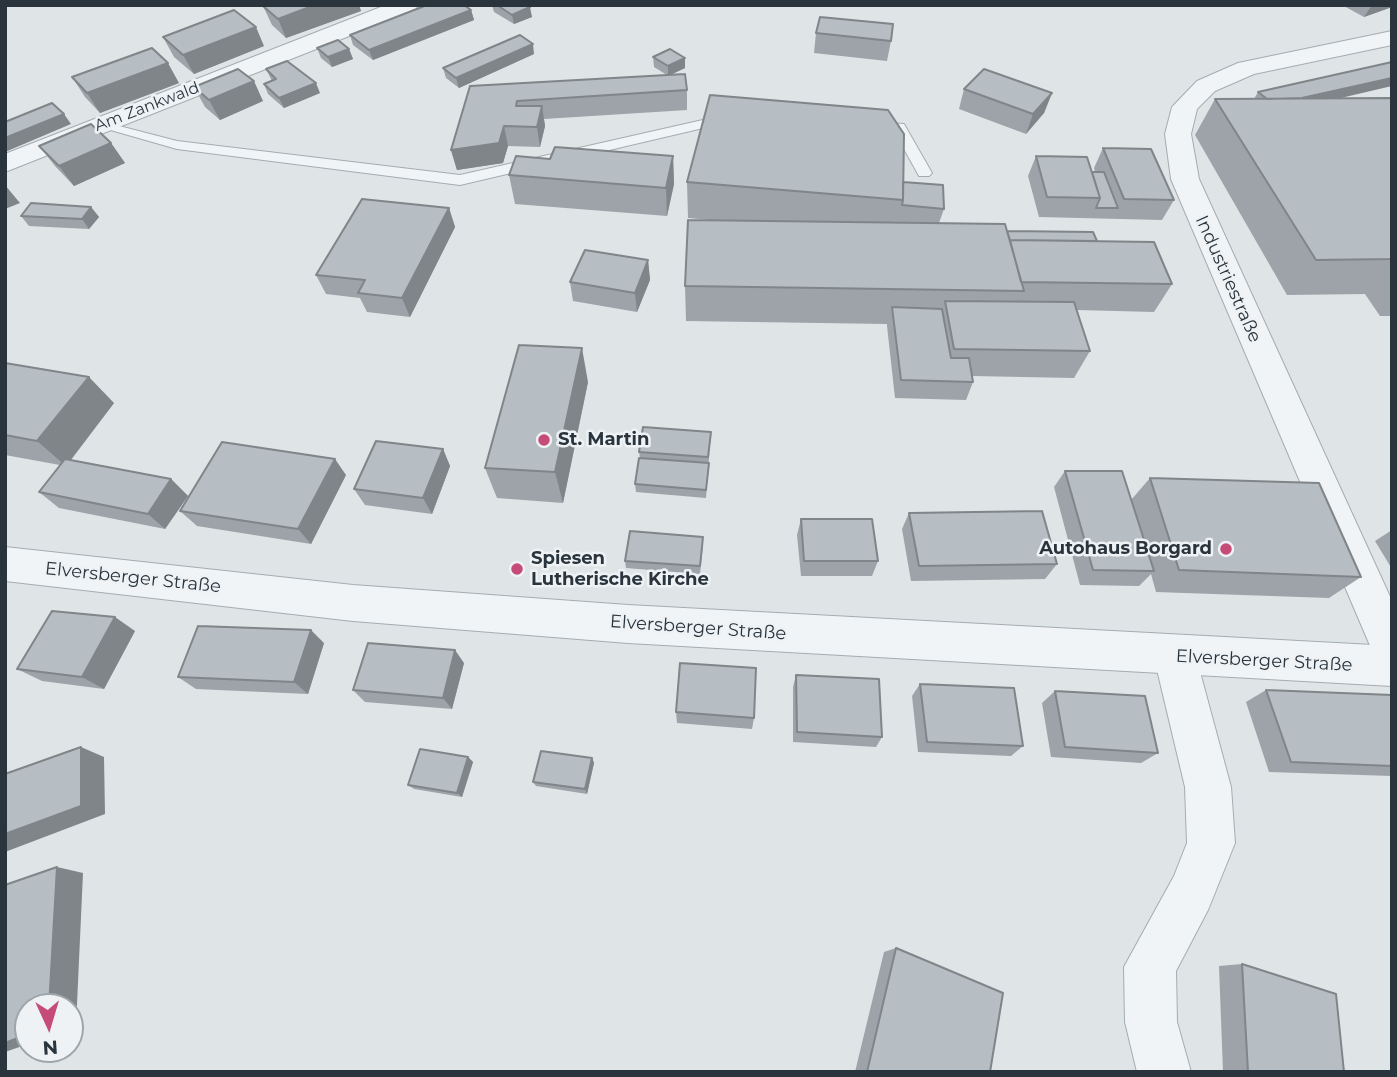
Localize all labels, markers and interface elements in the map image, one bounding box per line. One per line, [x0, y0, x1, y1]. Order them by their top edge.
street label: Am Zankwald [92, 78, 202, 136]
street label: Industriestraße [1190, 212, 1266, 346]
place label: St. Martin [558, 429, 649, 451]
marker: St. Martin [536, 432, 552, 448]
place label: Autohaus Borgard [1039, 538, 1212, 560]
marker: Autohaus Borgard [1218, 541, 1234, 557]
place label: Spiesen Lutherische Kirche [531, 548, 709, 590]
street label: Elversberger Straße [44, 558, 222, 598]
marker: Spiesen Lutherische Kirche [509, 561, 525, 577]
street label: Elversberger Straße [609, 611, 787, 645]
street label: Elversberger Straße [1175, 646, 1353, 676]
north arrow [14, 993, 84, 1063]
text: N [42, 1035, 59, 1059]

